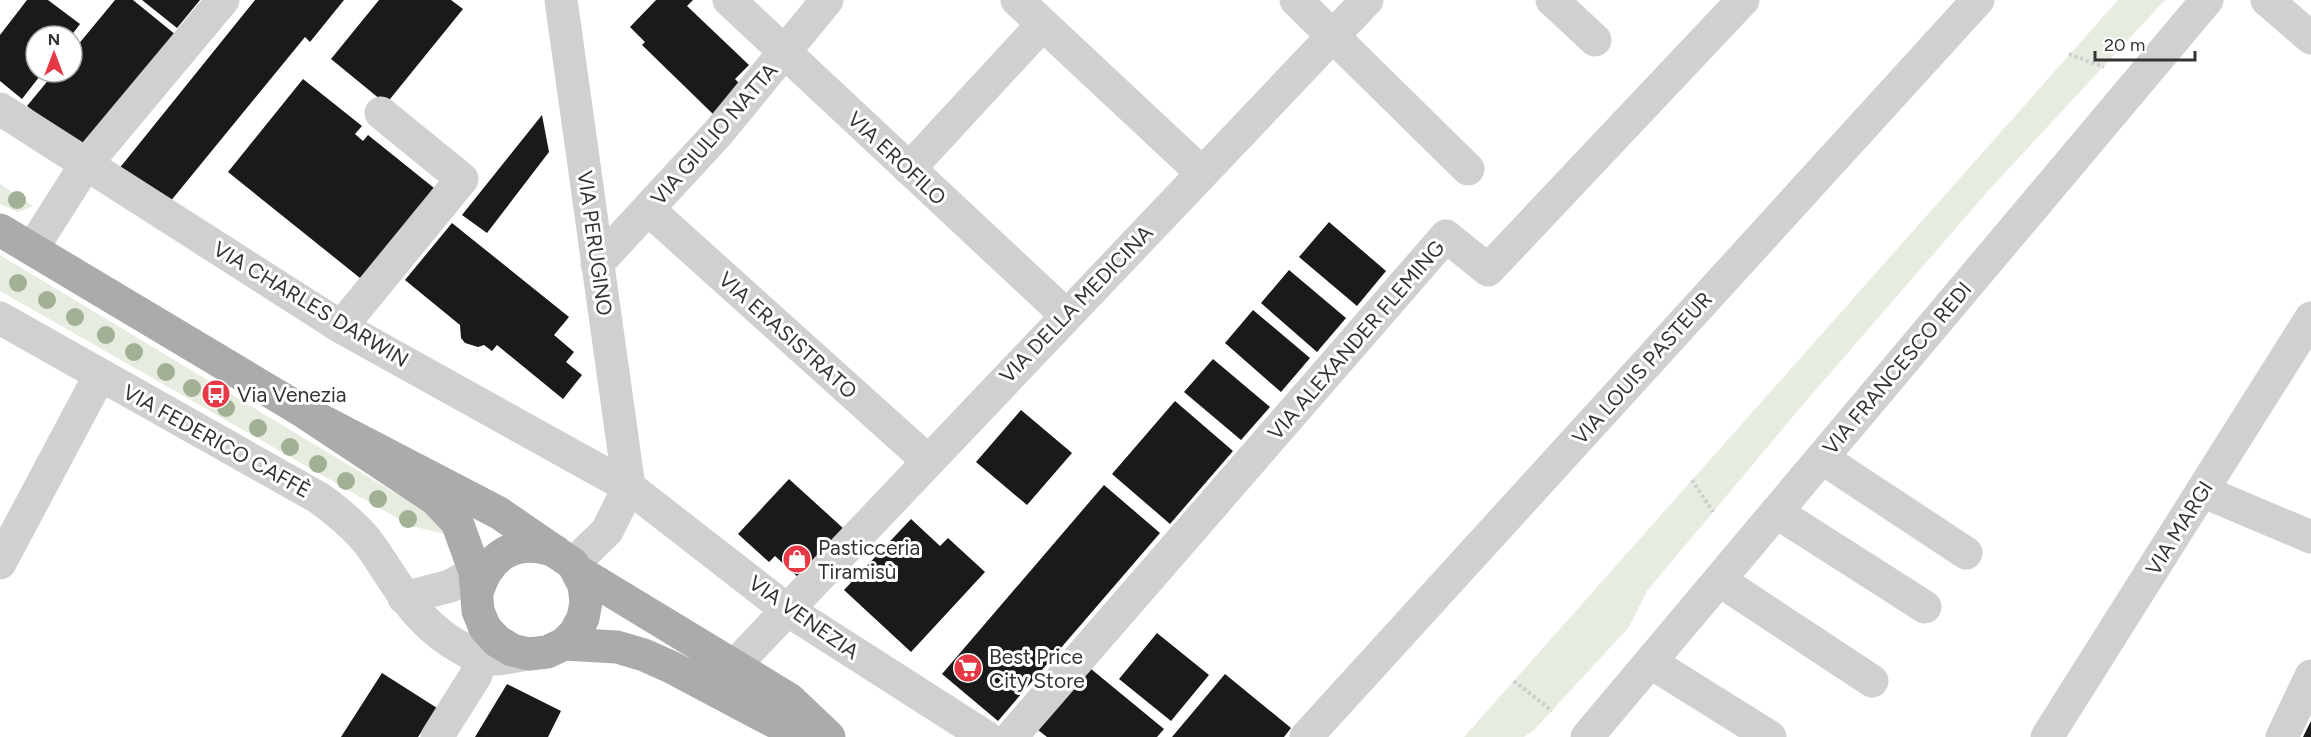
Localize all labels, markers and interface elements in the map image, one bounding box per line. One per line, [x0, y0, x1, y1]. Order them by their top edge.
north arrow [24, 24, 84, 84]
scale bar [2095, 24, 2196, 62]
text: N [48, 30, 60, 49]
text: 20 m [2104, 34, 2145, 56]
street label: VIA GIULIO NATTA [646, 58, 782, 210]
street label: VIA EROFILO [843, 106, 951, 210]
street label: VIA PERUGINO [572, 169, 618, 317]
street label: VIA DELLA MEDICINA [994, 220, 1158, 388]
street label: VIA ALEXANDER FLEMING [1263, 235, 1450, 445]
street label: VIA CHARLES DARWIN [209, 236, 413, 372]
street label: VIA ERASISTRATO [714, 266, 862, 404]
street label: VIA FRANCESCO REDI [1818, 277, 1976, 459]
street label: VIA LOUIS PASTEUR [1567, 287, 1717, 449]
bus stop icon: Via Venezia [200, 378, 232, 410]
street label: VIA FEDERICO CAFFÈ [119, 379, 315, 503]
place label: Via Venezia [237, 382, 347, 407]
street label: VIA MARGI [2140, 476, 2218, 580]
place label: Pasticceria Tiramisù [818, 535, 920, 584]
shop icon: Pasticceria Tiramisù [781, 543, 813, 575]
street label: VIA VENEZIA [744, 570, 864, 664]
place label: Best Price City Store [989, 644, 1085, 693]
supermarket icon: Best Price City Store [952, 652, 984, 684]

